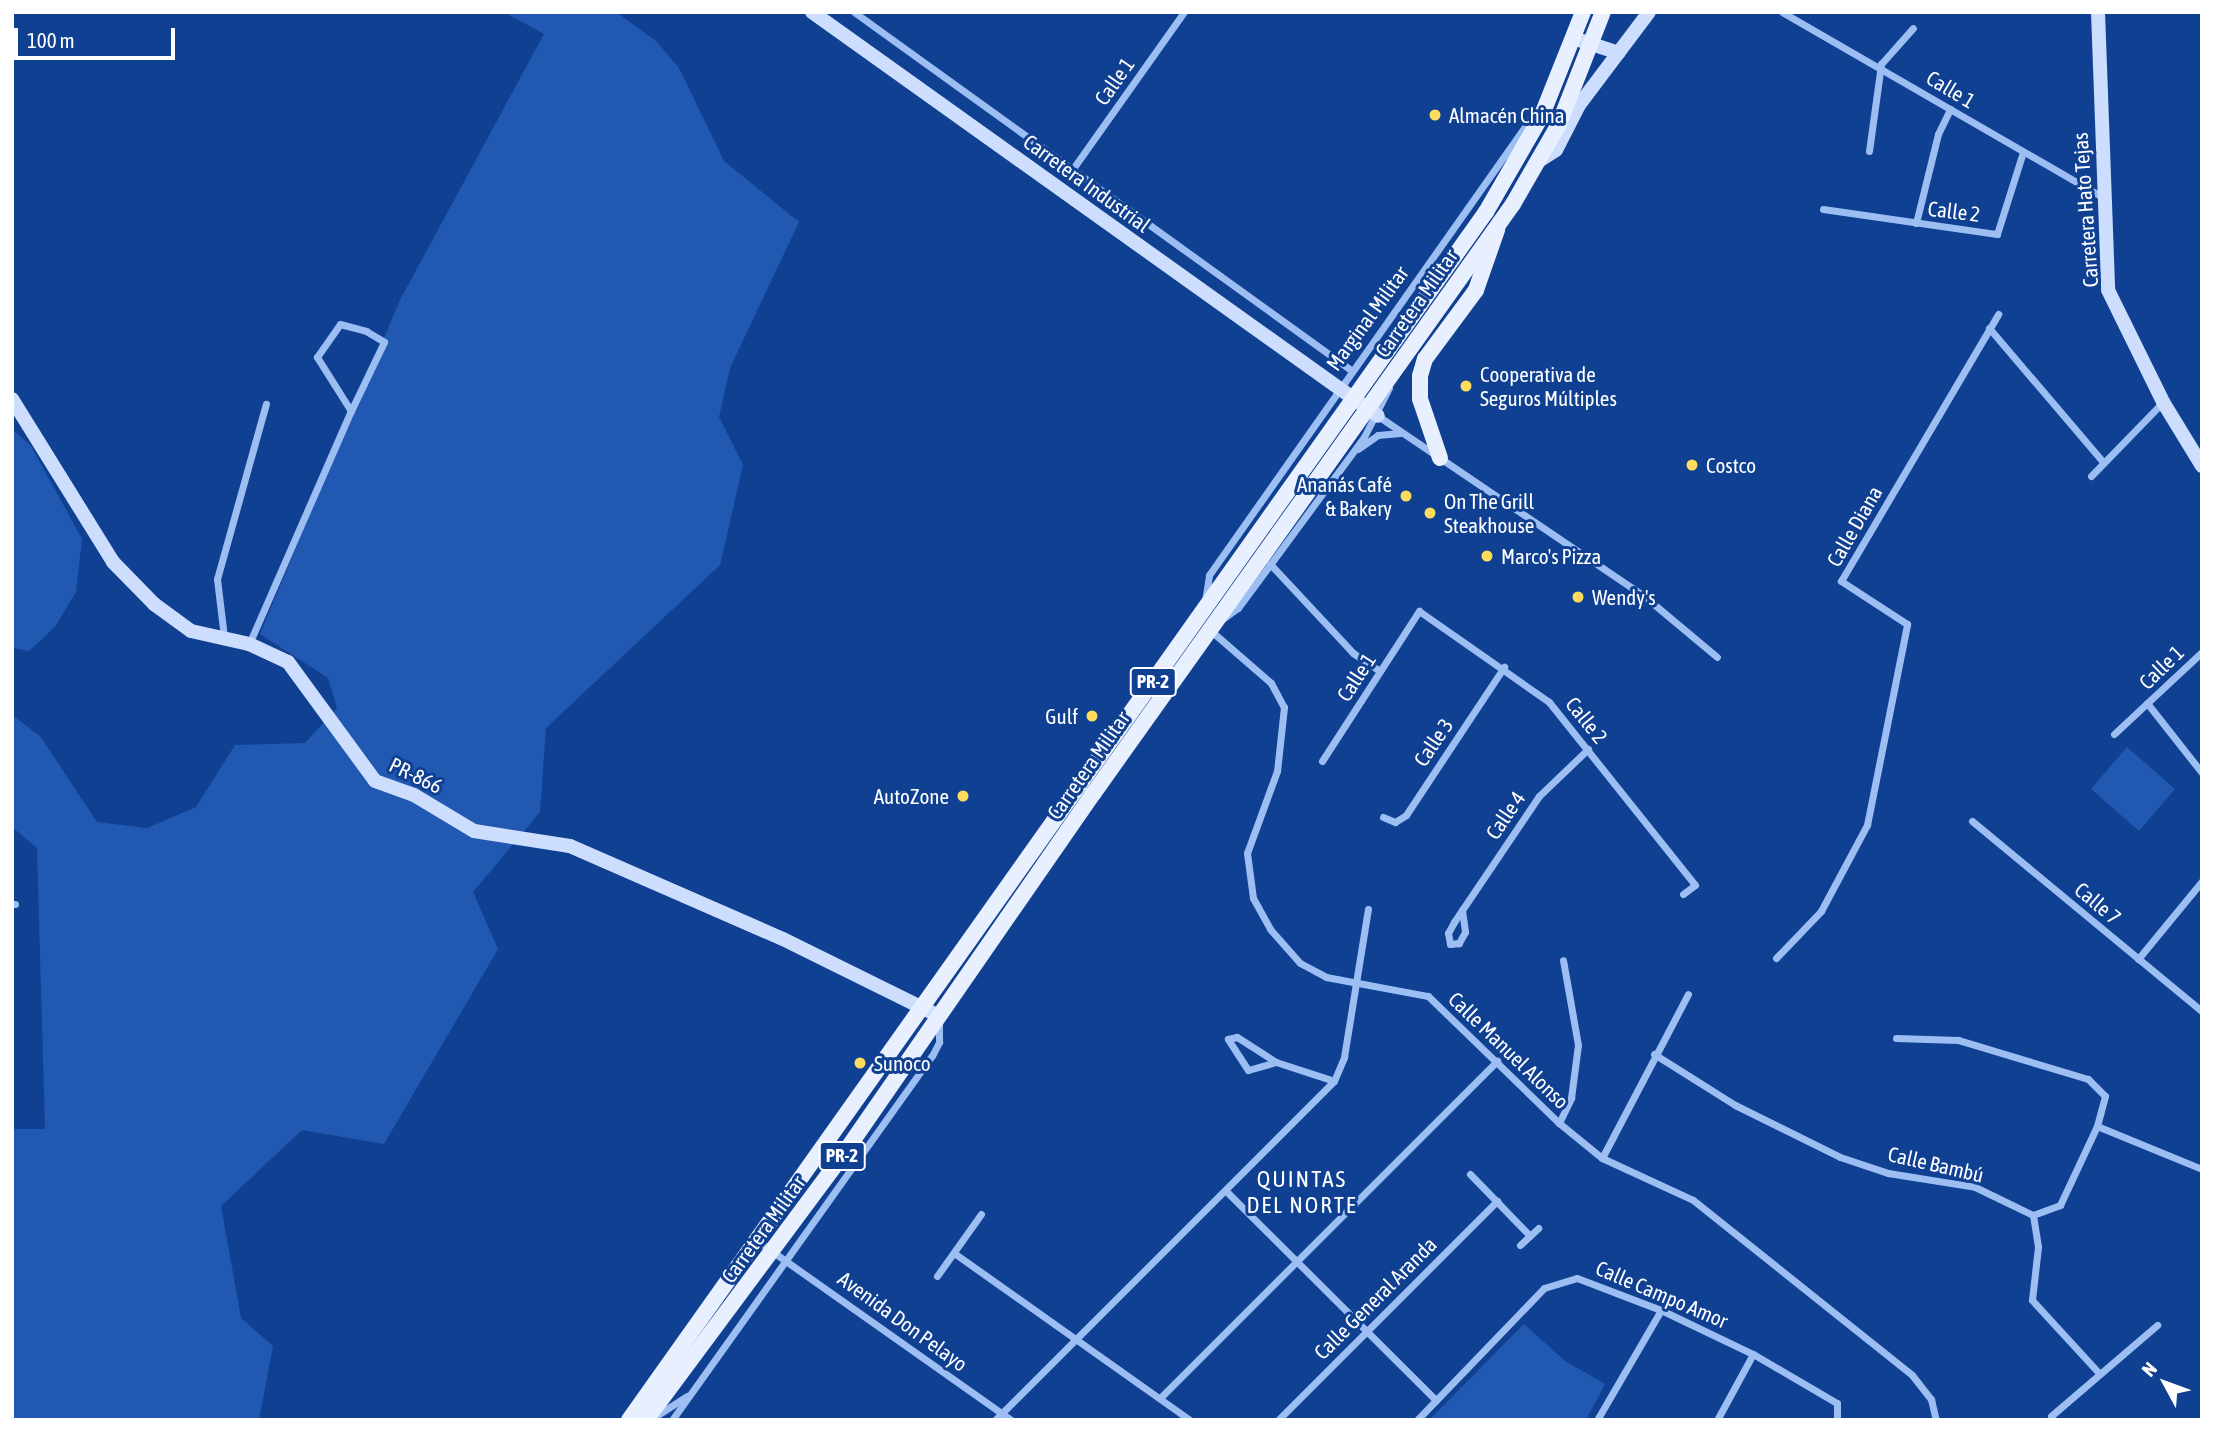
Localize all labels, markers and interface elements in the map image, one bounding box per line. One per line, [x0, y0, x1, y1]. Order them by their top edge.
scale bar [18, 14, 178, 58]
text: 100 m [27, 28, 75, 52]
street label: Calle 1 [1089, 52, 1139, 110]
street label: Calle 1 [1922, 65, 1980, 113]
place label: Almacén China [1449, 102, 1565, 128]
marker: Almacén China [1427, 107, 1443, 123]
street label: Carretera Industrial [1019, 129, 1155, 237]
street label: Carretera Hato Tejas [2067, 132, 2103, 288]
street label: Calle 2 [1926, 195, 1982, 227]
street label: Carretera Militar [1369, 244, 1463, 362]
street label: Marginal Militar [1321, 261, 1413, 375]
place label: Cooperativa de Seguros Múltiples [1480, 361, 1617, 411]
marker: Cooperativa de Seguros Múltiples [1458, 378, 1474, 394]
place label: Costco [1706, 452, 1756, 478]
marker: Costco [1684, 457, 1700, 473]
place label: Ananás Café & Bakery [1297, 471, 1392, 521]
street label: Calle Diana [1821, 481, 1887, 571]
marker: Ananás Café & Bakery [1398, 488, 1414, 504]
place label: On The Grill Steakhouse [1444, 488, 1534, 538]
marker: On The Grill Steakhouse [1422, 505, 1438, 521]
place label: Marco's Pizza [1501, 543, 1601, 569]
marker: Marco's Pizza [1479, 548, 1495, 564]
place label: Wendy's [1592, 584, 1656, 610]
marker: Wendy's [1570, 589, 1586, 605]
street label: Calle 1 [2133, 640, 2189, 694]
street label: Calle 1 [1331, 648, 1381, 706]
road number: PR-2 [1128, 666, 1178, 698]
street label: Calle 2 [1561, 692, 1613, 748]
place label: Gulf [1045, 703, 1078, 729]
street label: Carretera Militar [1041, 706, 1135, 824]
marker: Gulf [1084, 708, 1100, 724]
street label: Calle 3 [1408, 713, 1458, 771]
street label: PR-866 [385, 751, 447, 799]
place label: AutoZone [874, 783, 949, 809]
street label: Calle 4 [1480, 786, 1530, 844]
marker: AutoZone [955, 788, 971, 804]
street label: Calle 7 [2070, 877, 2126, 929]
street label: Calle Manuel Alonso [1444, 986, 1574, 1114]
place label: Sunoco [874, 1050, 931, 1076]
marker: Sunoco [852, 1055, 868, 1071]
road number: PR-2 [818, 1140, 866, 1172]
street label: Calle Bambú [1886, 1141, 1986, 1187]
district label: QUINTAS DEL NORTE [1248, 1165, 1356, 1219]
street label: Carretera Militar [716, 1171, 810, 1287]
street label: Calle General Aranda [1309, 1232, 1441, 1364]
street label: Calle Campo Amor [1592, 1255, 1732, 1333]
street label: Avenida Don Pelayo [833, 1266, 973, 1376]
north arrow [2130, 1348, 2200, 1418]
text: N [2137, 1358, 2161, 1381]

